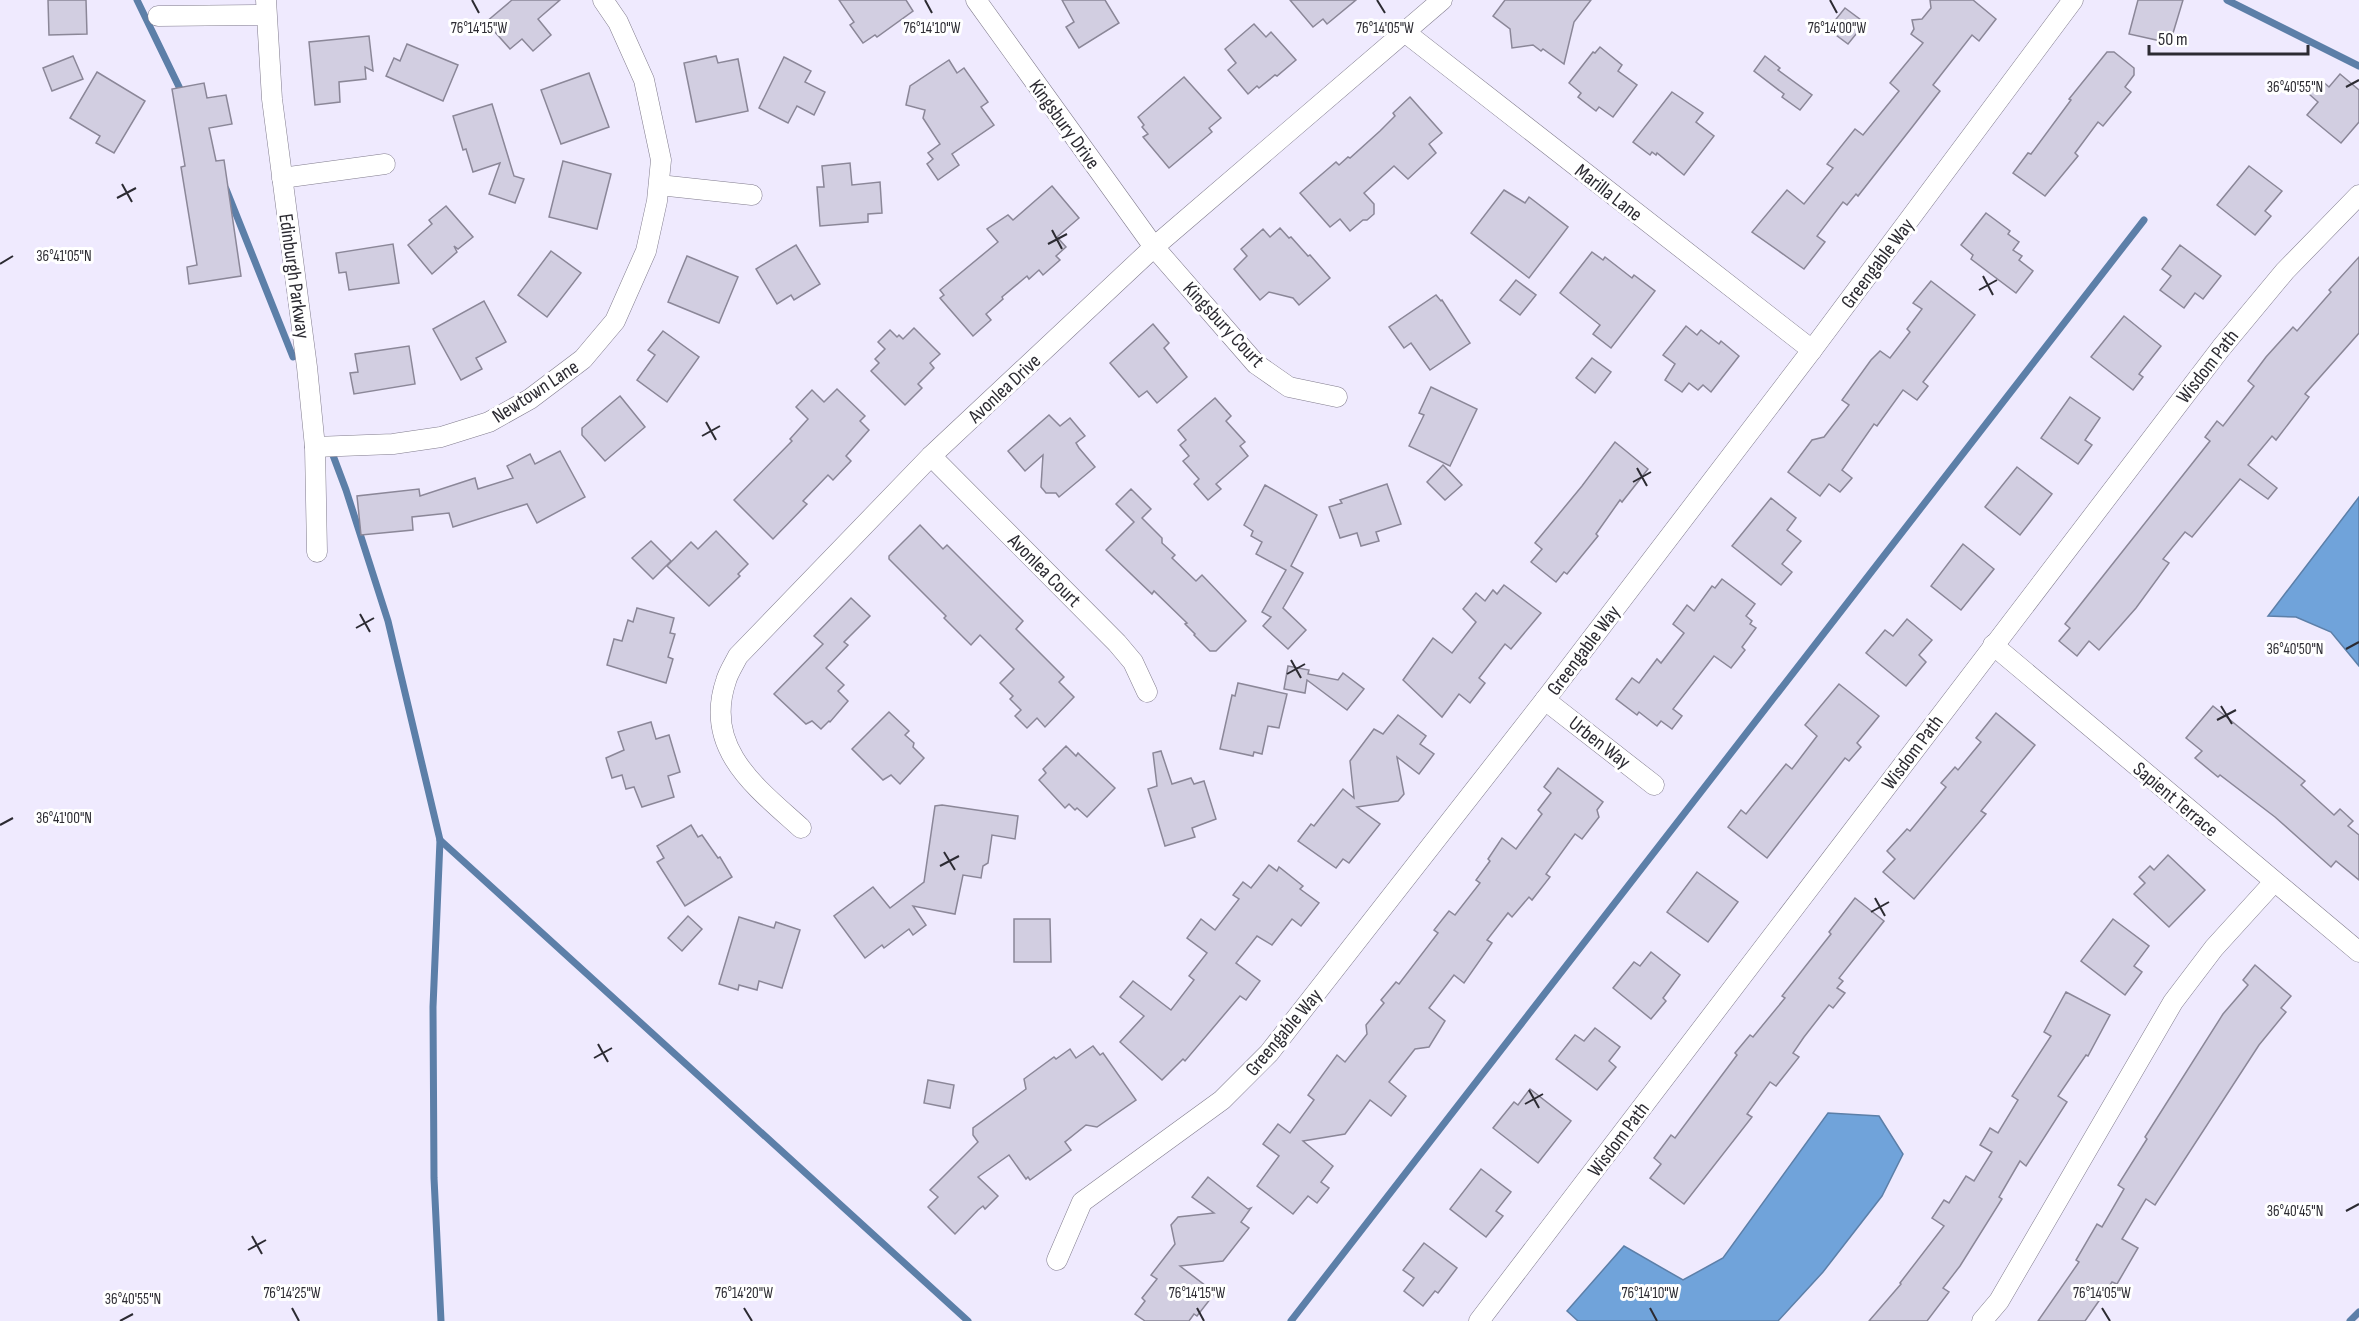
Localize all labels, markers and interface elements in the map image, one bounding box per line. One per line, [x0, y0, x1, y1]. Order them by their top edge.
scale bar [2149, 18, 2308, 56]
text: 76°14'15"W [451, 19, 507, 38]
text: 76°14'10"W [904, 19, 961, 38]
text: 76°14'05"W [1356, 19, 1414, 38]
text: 76°14'00"W [1808, 19, 1866, 38]
text: 50 m [2158, 29, 2188, 50]
street label: Kingsbury Drive [1024, 75, 1105, 174]
text: 36°40'55"N [2267, 78, 2323, 97]
street label: Marilla Lane [1570, 159, 1647, 227]
street label: Edinburgh Parkway [273, 212, 315, 340]
street label: Greengable Way [1836, 214, 1920, 313]
text: 36°41'05"N [36, 247, 92, 266]
street label: Kingsbury Court [1178, 277, 1269, 372]
street label: Wisdom Path [2172, 325, 2244, 408]
street label: Avonlea Drive [963, 349, 1046, 429]
street label: Newtown Lane [488, 355, 583, 429]
street label: Avonlea Court [1002, 528, 1086, 612]
street label: Greengable Way [1542, 601, 1626, 700]
text: 36°40'50"N [2266, 640, 2324, 659]
street label: Urben Way [1564, 711, 1635, 774]
street label: Wisdom Path [1877, 711, 1949, 795]
street label: Sapient Terrace [2128, 757, 2223, 842]
text: 36°41'00"N [36, 809, 92, 828]
street label: Greengable Way [1240, 984, 1327, 1081]
street label: Wisdom Path [1583, 1098, 1655, 1182]
text: 36°40'45"N [2267, 1202, 2323, 1221]
text: 76°14'25"W [263, 1284, 321, 1303]
text: 76°14'20"W [715, 1284, 773, 1303]
text: 76°14'15"W [1169, 1284, 1225, 1303]
text: 76°14'10"W [1622, 1284, 1679, 1303]
text: 76°14'05"W [2073, 1284, 2131, 1303]
text: 36°40'55"N [105, 1290, 161, 1309]

